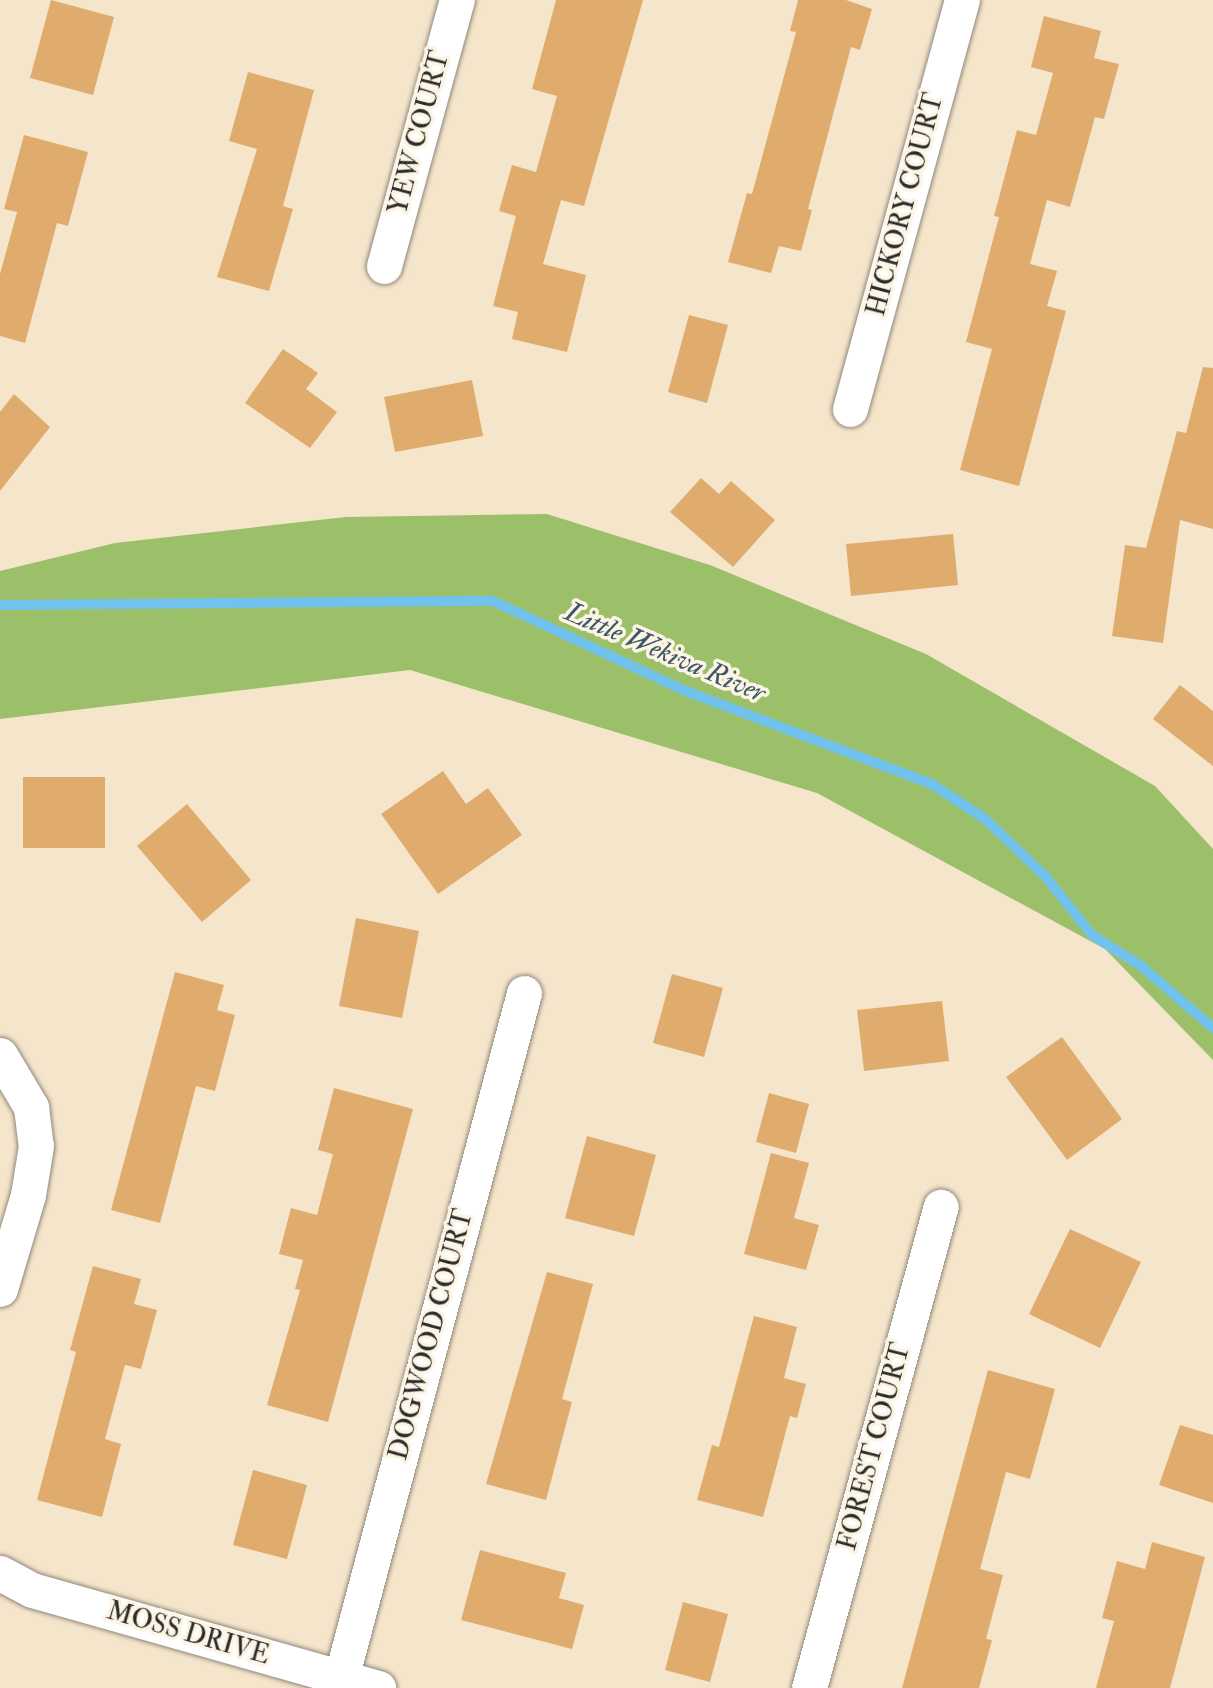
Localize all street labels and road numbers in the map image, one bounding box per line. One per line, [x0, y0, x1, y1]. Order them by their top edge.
street label: YEW COURT [383, 48, 457, 218]
street label: HICKORY COURT [861, 90, 951, 320]
street label: DOGWOOD COURT [384, 1206, 480, 1464]
street label: FOREST COURT [832, 1340, 918, 1554]
street label: MOSS DRIVE [103, 1596, 273, 1672]

